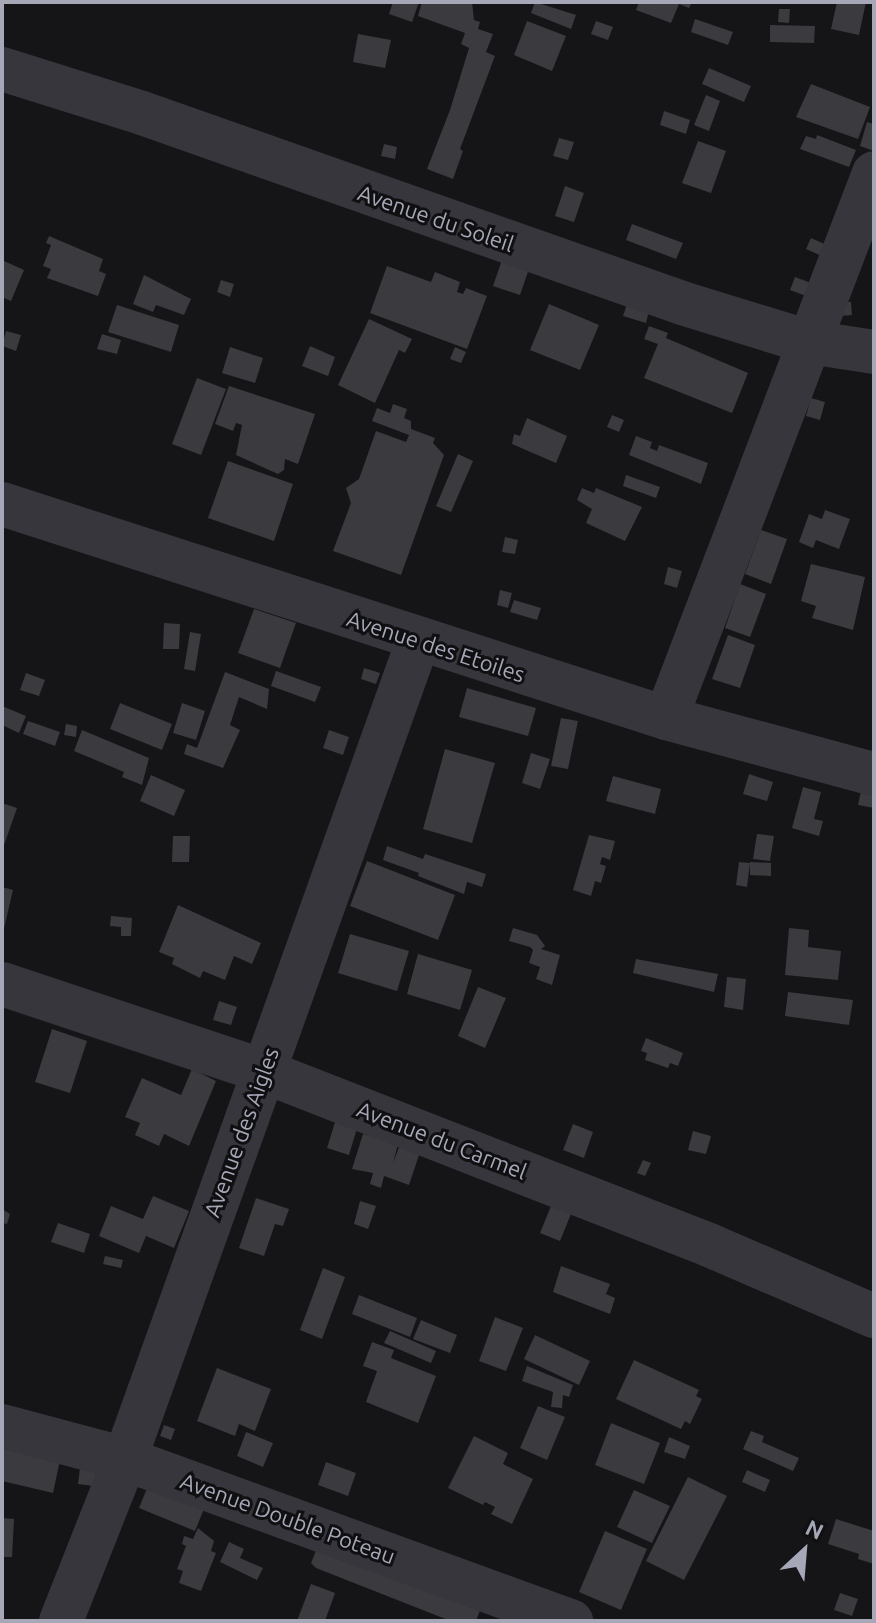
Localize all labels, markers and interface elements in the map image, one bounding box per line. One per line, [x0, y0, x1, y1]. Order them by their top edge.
street label: Avenue du Soleil [355, 179, 517, 257]
street label: Avenue des Etoiles [344, 605, 528, 687]
street label: Avenue des Aigles [198, 1044, 284, 1220]
street label: Avenue du Carmel [353, 1095, 531, 1185]
street label: Avenue Double Poteau [177, 1467, 399, 1569]
north arrow [764, 1511, 844, 1591]
text: N [802, 1514, 828, 1544]

